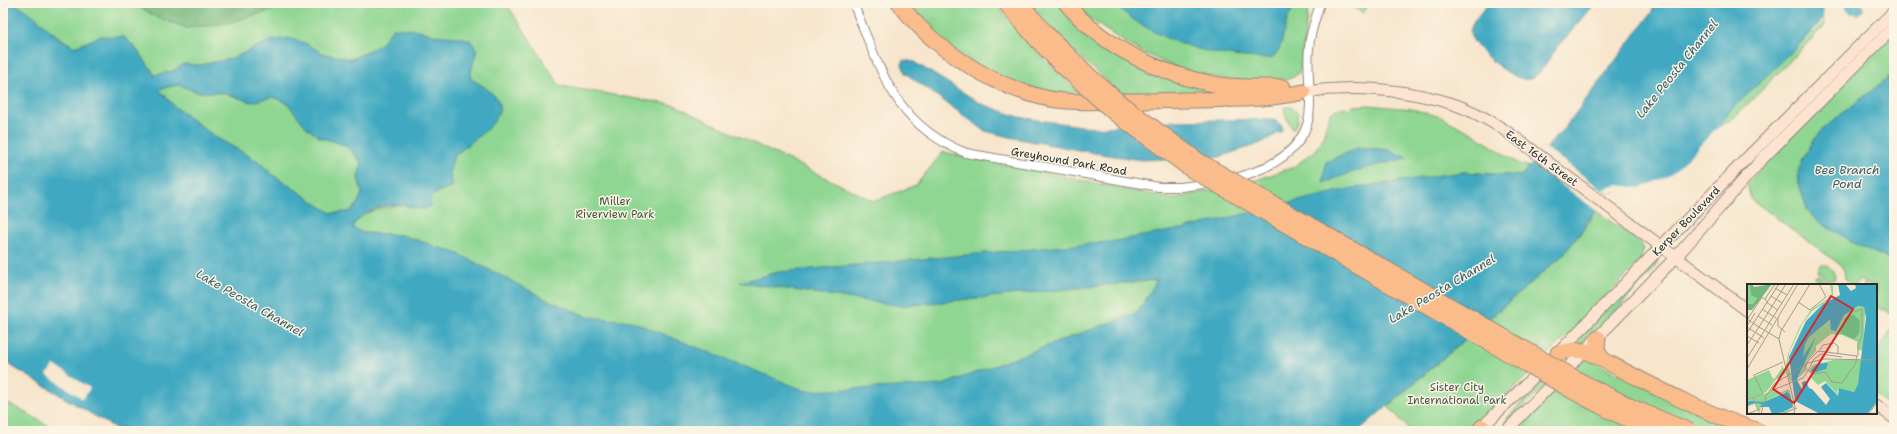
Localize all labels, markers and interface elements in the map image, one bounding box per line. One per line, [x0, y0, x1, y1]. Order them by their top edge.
water label: Lake Peosta Channel [1632, 16, 1722, 121]
street label: East 16th Street [1502, 127, 1581, 190]
street label: Greyhound Park Road [1010, 144, 1128, 179]
water label: Bee Branch Pond [1815, 162, 1879, 192]
street label: Kerper Boulevard [1649, 183, 1724, 260]
park label: Miller Riverview Park [575, 194, 655, 222]
water label: Lake Peosta Channel [1386, 251, 1499, 327]
water label: Lake Peosta Channel [193, 266, 307, 341]
inset map [1747, 284, 1877, 414]
park label: Sister City International Park [1407, 380, 1507, 408]

